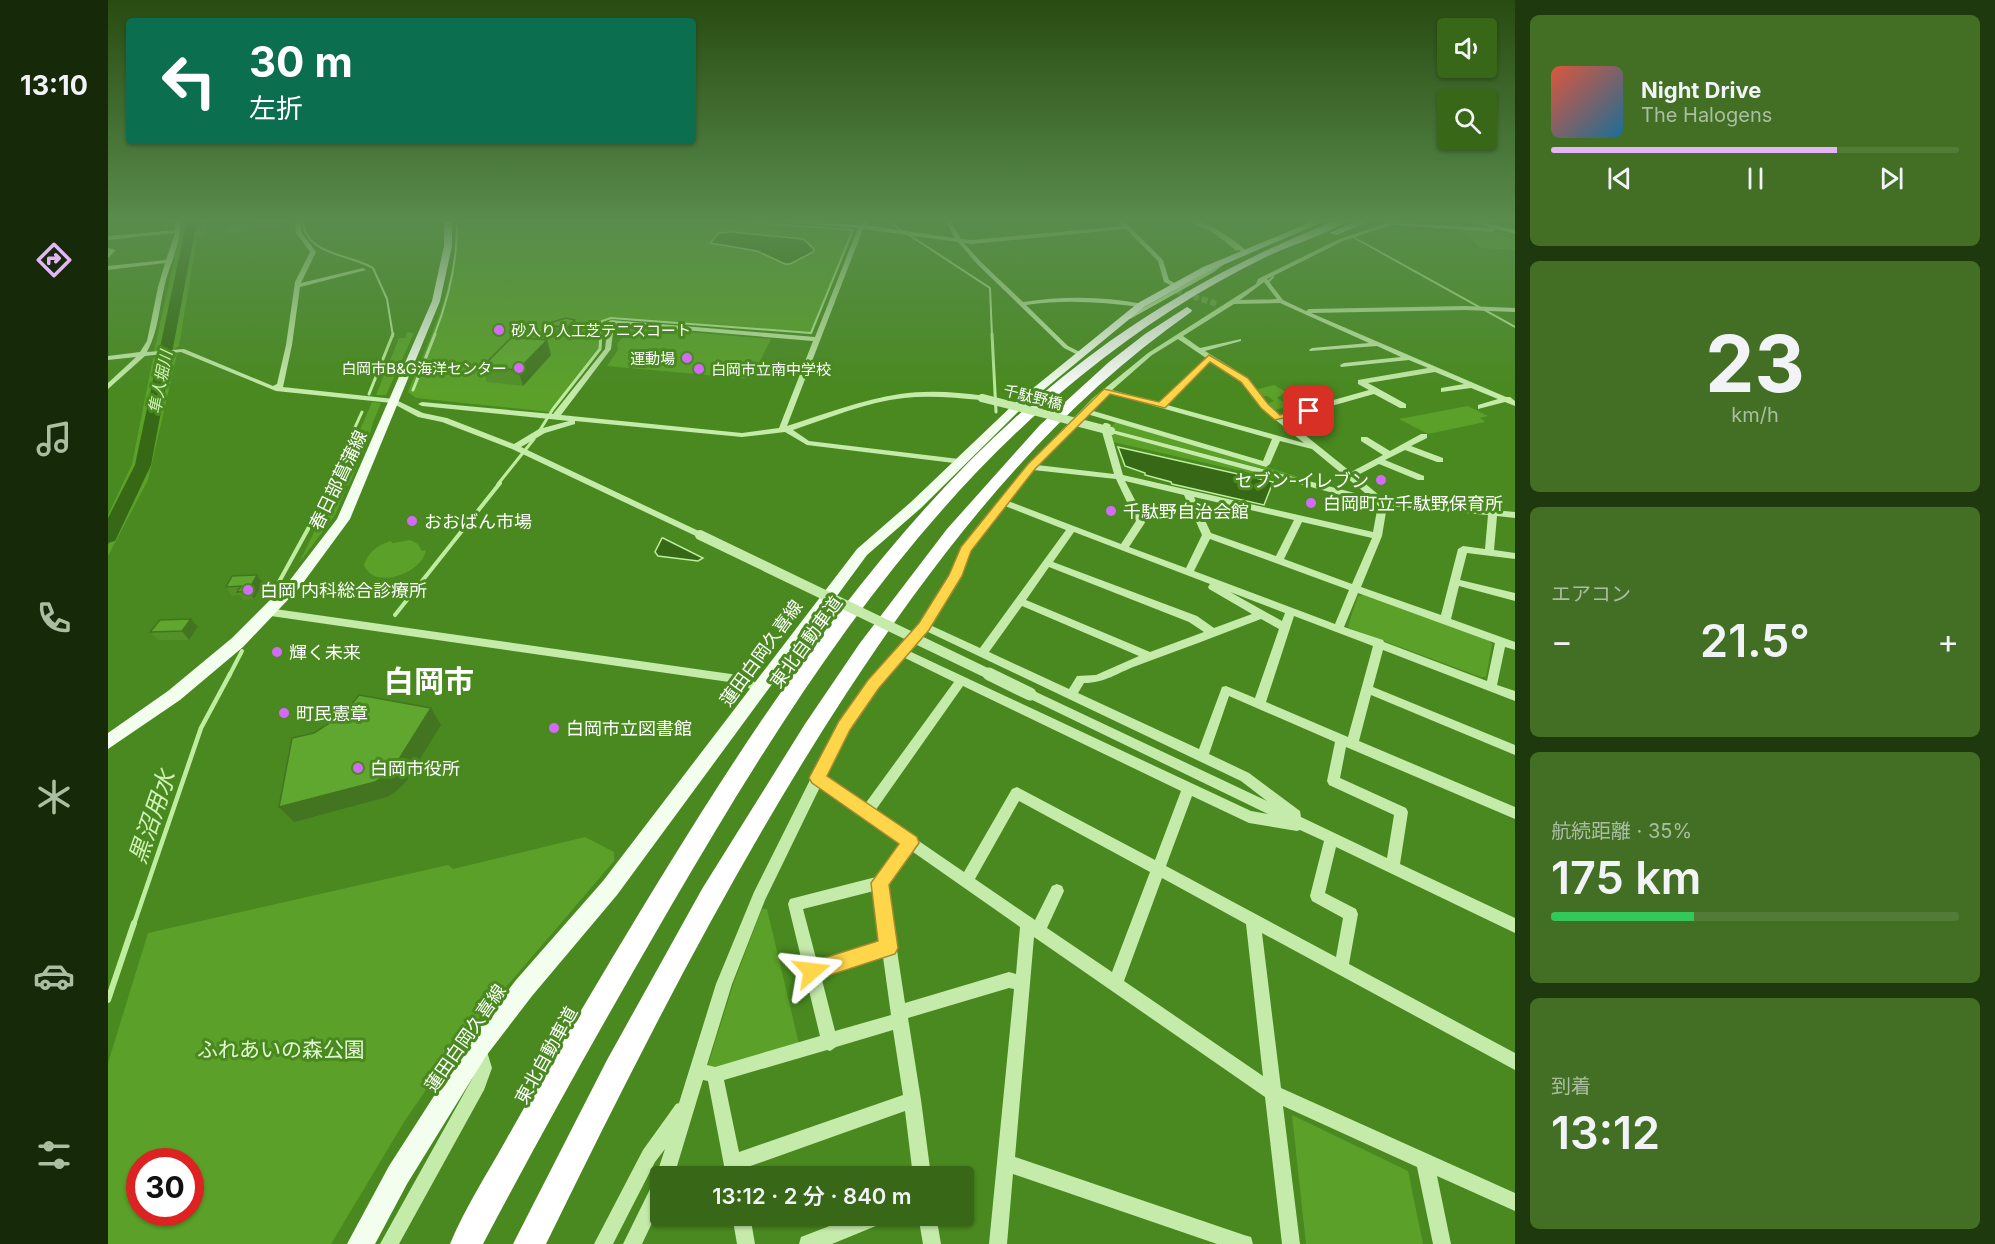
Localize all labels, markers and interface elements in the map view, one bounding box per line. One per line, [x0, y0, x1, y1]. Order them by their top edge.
map controls [1437, 18, 1497, 150]
button: sound [1437, 18, 1497, 78]
text: 30 m [249, 36, 353, 87]
icon: left [150, 42, 228, 120]
text: 13:10 [20, 69, 88, 102]
text: Night Drive [1641, 77, 1761, 103]
button: search [1437, 90, 1497, 150]
text: 左折 [249, 92, 303, 125]
text: The Halogens [1641, 103, 1772, 127]
icon: previous [1603, 162, 1636, 195]
icon: pause [1739, 162, 1772, 195]
icon: next [1875, 162, 1908, 195]
icon: directions [33, 239, 75, 281]
text: 23 [1705, 316, 1805, 411]
place label: 砂入り人工芝テニスコート [511, 321, 691, 340]
marker: 砂入り人工芝テニスコート [492, 323, 506, 337]
water label: 隼人堀川 [144, 347, 176, 415]
place label: 運動場 [630, 349, 675, 368]
marker: 運動場 [680, 351, 694, 365]
place label: 白岡市B&G海洋センター [341, 359, 507, 378]
place label: 白岡市立南中学校 [711, 360, 831, 379]
marker: 白岡市B&G海洋センター [512, 361, 526, 375]
marker: 白岡市立南中学校 [692, 362, 706, 376]
street label: 千駄野橋 [1002, 381, 1064, 413]
pin [1283, 385, 1334, 436]
icon: arrive [1292, 394, 1325, 427]
text: km/h [1731, 403, 1779, 427]
icon: music [33, 418, 75, 460]
street label: 春日部菖蒲線 [305, 427, 371, 533]
place label: セブン-イレブン [1235, 470, 1369, 491]
marker: セブン-イレブン [1374, 473, 1388, 487]
place label: 白岡町立千駄野保育所 [1323, 493, 1503, 514]
marker: 白岡町立千駄野保育所 [1304, 496, 1318, 510]
place label: 千駄野自治会館 [1123, 501, 1249, 522]
marker: 千駄野自治会館 [1104, 504, 1118, 518]
place label: おおばん市場 [424, 511, 532, 532]
marker: おおばん市場 [405, 514, 419, 528]
place label: 白岡 内科総合診療所 [260, 580, 427, 601]
text: エアコン [1551, 582, 1631, 606]
marker: 白岡 内科総合診療所 [241, 583, 255, 597]
street label: 東北自動車道 [766, 592, 846, 692]
street label: 蓮田白岡久喜線 [715, 596, 807, 710]
icon: phone [33, 597, 75, 639]
text: 21.5° [1700, 613, 1810, 668]
text: − [1551, 621, 1573, 661]
text: + [1937, 621, 1959, 661]
place label: 輝く未来 [289, 642, 361, 663]
marker: 輝く未来 [270, 645, 284, 659]
district label: 白岡市 [384, 663, 474, 699]
place label: 町民憲章 [296, 703, 368, 724]
marker: 町民憲章 [277, 706, 291, 720]
place label: 白岡市立図書館 [566, 718, 692, 739]
marker: 白岡市立図書館 [547, 721, 561, 735]
place label: 白岡市役所 [370, 758, 460, 779]
marker: 白岡市役所 [351, 761, 365, 775]
water label: 黒沼用水 [123, 764, 182, 867]
icon: climate [33, 776, 75, 818]
text: 航続距離 · 35% [1551, 819, 1692, 843]
text: 175 km [1551, 850, 1701, 905]
position arrow [780, 939, 844, 1003]
icon: car [33, 955, 75, 997]
street label: 蓮田白岡久喜線 [420, 980, 510, 1096]
street label: 東北自動車道 [511, 1003, 581, 1107]
park label: ふれあいの森公園 [197, 1037, 365, 1062]
text: 到着 [1551, 1074, 1591, 1098]
text: 13:12 [1551, 1105, 1660, 1160]
icon: filters [33, 1134, 75, 1176]
speed limit sign: 30 [126, 1148, 204, 1226]
text: 13:12 · 2 分 · 840 m [712, 1183, 912, 1209]

